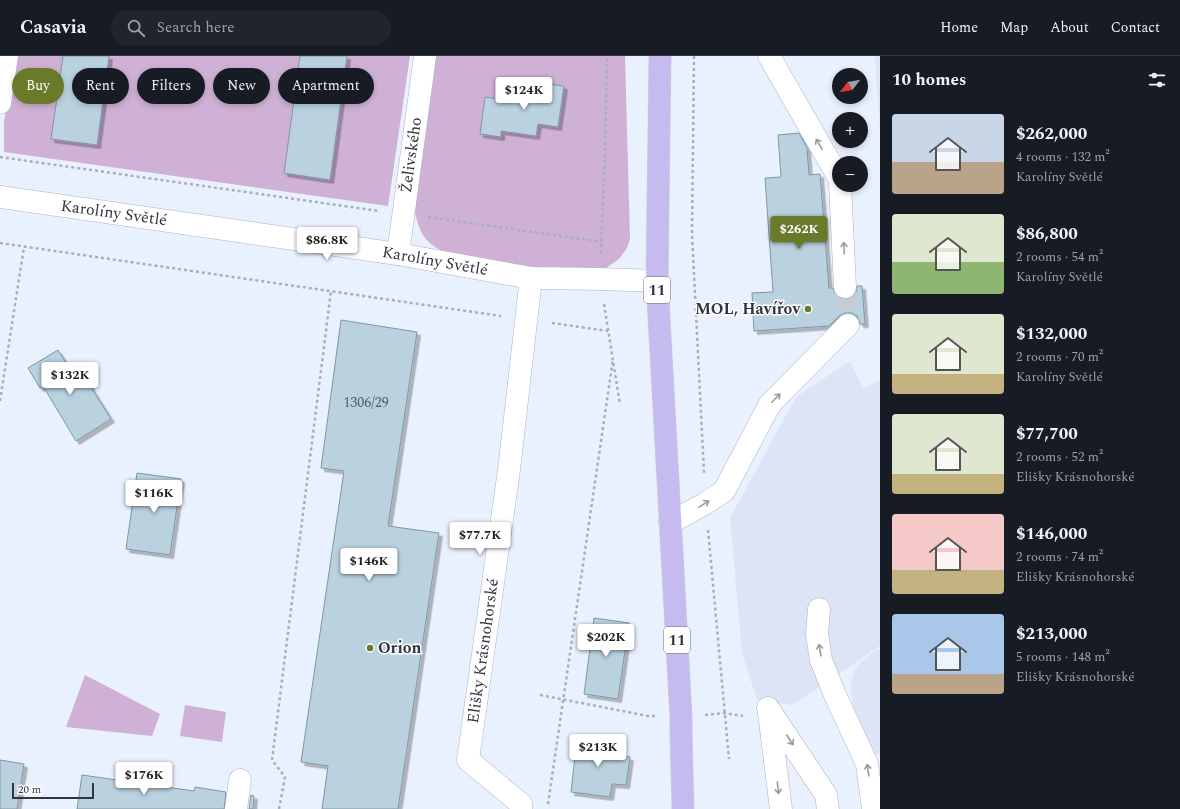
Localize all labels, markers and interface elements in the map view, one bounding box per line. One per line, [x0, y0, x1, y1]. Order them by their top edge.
search box [111, 10, 391, 46]
text: Casavia [20, 13, 87, 42]
text: Search here [157, 16, 234, 39]
icon: search [125, 17, 147, 39]
text: Home [940, 17, 978, 38]
text: Map [1000, 17, 1028, 38]
text: About [1050, 17, 1089, 38]
text: Contact [1111, 17, 1160, 38]
text: 10 homes [892, 67, 966, 93]
chip: Buy [12, 68, 64, 104]
chip: Rent [72, 68, 129, 104]
chip: Filters [137, 68, 205, 104]
chip: New [213, 68, 270, 104]
chip: Apartment [278, 68, 374, 104]
north arrow [832, 68, 868, 104]
map controls [832, 68, 868, 192]
icon: filters [1146, 69, 1168, 91]
pin: $124K [496, 77, 552, 111]
text: $124K [504, 80, 544, 100]
button: + [832, 112, 868, 148]
street label: Želivského [394, 116, 428, 194]
text: $262,000 [1016, 121, 1087, 147]
icon: home [924, 130, 972, 178]
one-way arrow [815, 138, 823, 150]
text: 4 rooms · 132 m² [1016, 147, 1110, 167]
button: − [832, 156, 868, 192]
text: Karolíny Světlé [1016, 167, 1103, 187]
street label: Karolíny Světlé [59, 194, 169, 232]
pin: $262K [771, 216, 827, 250]
text: $262K [779, 219, 819, 239]
text: $86,800 [1016, 221, 1078, 247]
pin: $86.8K [294, 227, 360, 261]
text: $86.8K [306, 230, 348, 250]
icon: home [924, 230, 972, 278]
street label: Karolíny Světlé [380, 240, 490, 282]
one-way arrow [840, 242, 847, 255]
text: 2 rooms · 54 m² [1016, 247, 1103, 267]
text: Karolíny Světlé [1016, 267, 1103, 287]
road number: 11 [644, 277, 670, 303]
place label: MOL, Havířov [695, 297, 801, 321]
marker: MOL, Havířov [803, 304, 813, 314]
text: $132,000 [1016, 321, 1087, 347]
icon: home [924, 330, 972, 378]
text: 2 rooms · 70 m² [1016, 347, 1103, 367]
pin: $132K [42, 362, 98, 396]
text: $132K [50, 365, 90, 385]
text: Karolíny Světlé [1016, 367, 1103, 387]
house number: 1306/29 [343, 392, 389, 413]
one-way arrow [771, 393, 781, 403]
text: $77,700 [1016, 421, 1078, 447]
icon: home [924, 430, 972, 478]
text: 2 rooms · 52 m² [1016, 447, 1103, 467]
text: Elišky Krásnohorské [1016, 467, 1135, 487]
pin: $116K [126, 480, 182, 514]
text: $116K [134, 483, 174, 503]
one-way arrow [698, 499, 710, 507]
text: $146,000 [1016, 521, 1087, 547]
pin: $77.7K [447, 522, 513, 556]
text: $77.7K [459, 525, 501, 545]
icon: home [924, 530, 972, 578]
text: 2 rooms · 74 m² [1016, 547, 1103, 567]
pin: $146K [341, 548, 397, 582]
text: $146K [349, 551, 389, 571]
text: Elišky Krásnohorské [1016, 567, 1135, 587]
street label: Elišky Krásnohorské [461, 577, 505, 725]
text: $213,000 [1016, 621, 1087, 647]
pin: $202K [578, 624, 634, 658]
text: $202K [586, 627, 626, 647]
road number: 11 [664, 627, 690, 653]
icon: home [924, 630, 972, 678]
place label: Orion [378, 636, 422, 660]
marker: Orion [365, 643, 375, 653]
one-way arrow [815, 644, 823, 657]
text: 5 rooms · 148 m² [1016, 647, 1110, 667]
text: Elišky Krásnohorské [1016, 667, 1135, 687]
pin: $213K [570, 734, 626, 768]
one-way arrow [786, 734, 794, 745]
text: $213K [578, 737, 618, 757]
pin: $176K [116, 762, 172, 796]
one-way arrow [864, 764, 872, 777]
text: $176K [124, 765, 164, 785]
scale bar [12, 781, 94, 800]
text: 20 m [18, 781, 41, 798]
one-way arrow [774, 781, 782, 794]

